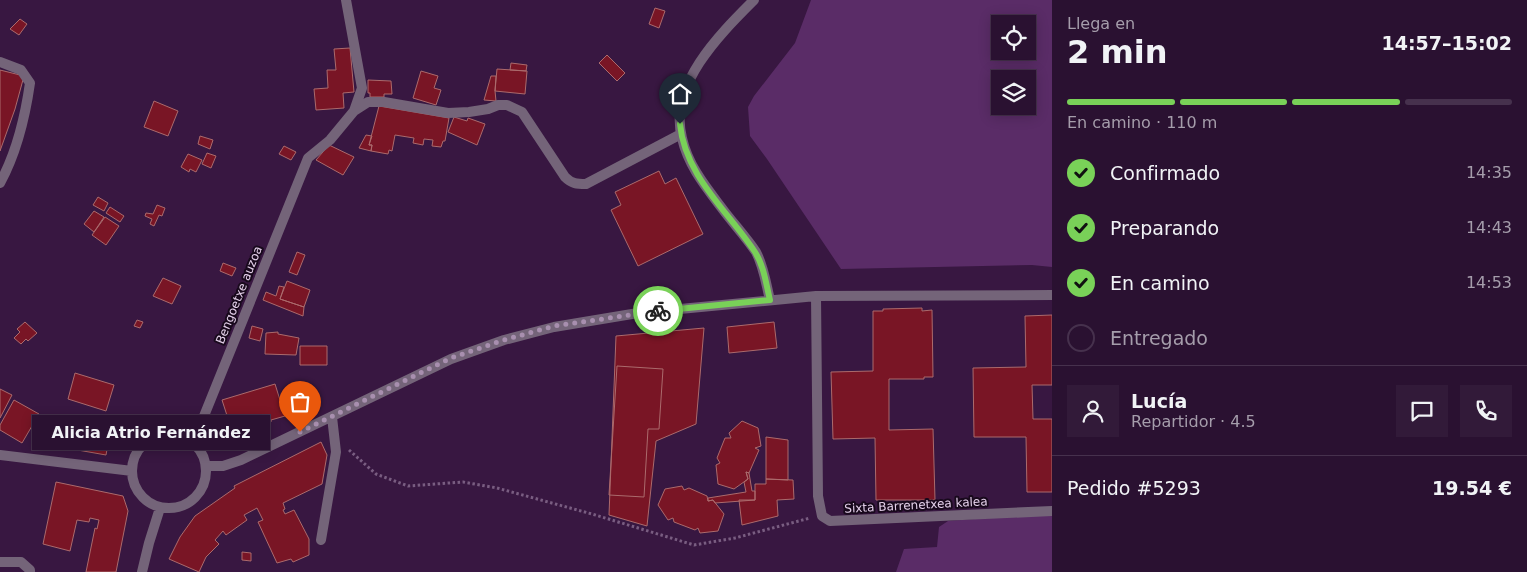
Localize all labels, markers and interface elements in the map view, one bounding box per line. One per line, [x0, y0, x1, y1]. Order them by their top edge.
text: Llega en [1067, 14, 1135, 33]
map controls [991, 15, 1036, 115]
button: locate [991, 15, 1036, 60]
text: 14:57–15:02 [1382, 32, 1512, 54]
text: 2 min [1067, 33, 1168, 71]
button: layers [991, 70, 1036, 115]
pin [659, 73, 701, 124]
icon: home [666, 80, 694, 108]
text: En camino · 110 m [1067, 113, 1217, 132]
icon: check [1067, 159, 1095, 187]
text: Confirmado [1110, 162, 1220, 184]
text: 14:35 [1466, 163, 1512, 182]
icon: check [1067, 214, 1095, 242]
text: Preparando [1110, 217, 1219, 239]
text: 14:43 [1466, 218, 1512, 237]
street label: Bengoetxe auzoa [213, 244, 265, 346]
icon: check [1067, 269, 1095, 297]
text: En camino [1110, 272, 1210, 294]
text: 14:53 [1466, 273, 1512, 292]
courier [633, 286, 683, 336]
icon: bike [644, 297, 672, 325]
text: Entregado [1110, 327, 1208, 349]
pin [279, 381, 321, 432]
button: person [1067, 385, 1119, 437]
button: chat [1396, 385, 1448, 437]
button: phone [1460, 385, 1512, 437]
icon: bag [286, 388, 314, 416]
text: Lucía [1131, 390, 1187, 412]
text: Repartidor · 4.5 [1131, 412, 1256, 431]
callout: Alicia Atrio Fernández [32, 414, 270, 450]
text: Alicia Atrio Fernández [52, 423, 250, 442]
text: Pedido #5293 [1067, 477, 1201, 499]
text: 19.54 € [1432, 477, 1512, 499]
street label: Sixta Barrenetxea kalea [844, 494, 988, 516]

